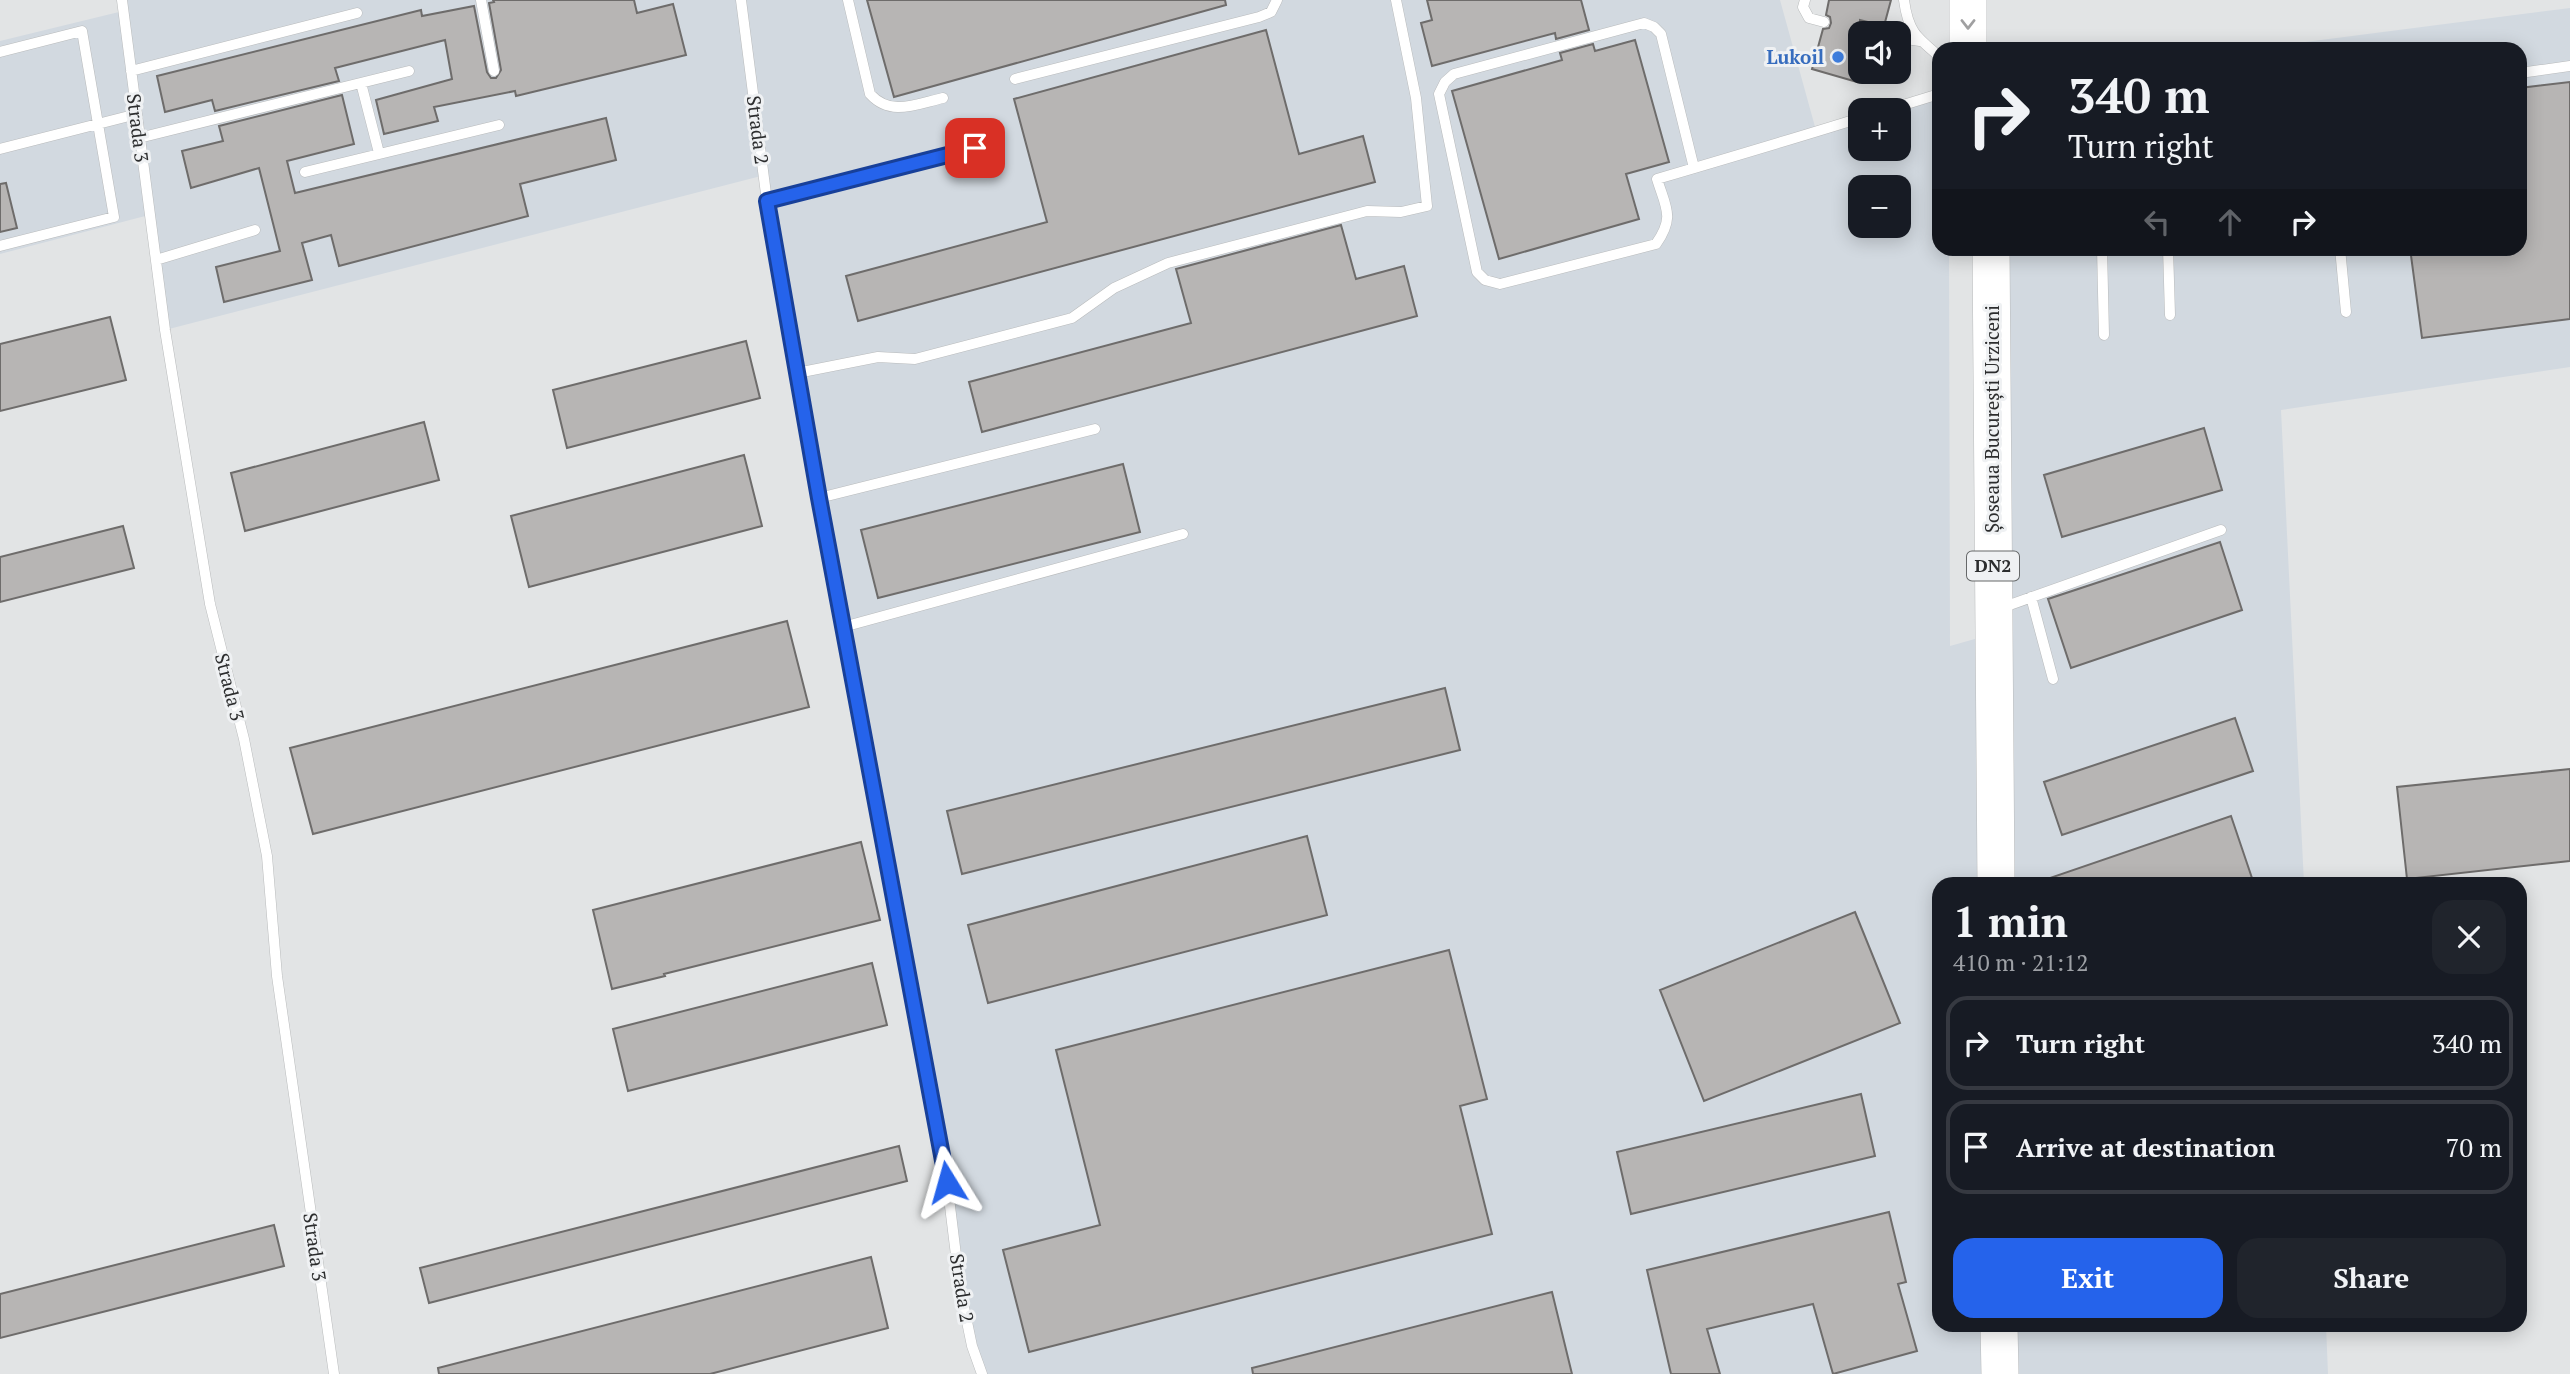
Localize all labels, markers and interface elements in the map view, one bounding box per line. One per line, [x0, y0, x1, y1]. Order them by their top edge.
one-way arrow [1960, 20, 1976, 30]
map controls [1848, 21, 1911, 238]
button: sound [1848, 21, 1911, 84]
place label: Lukoil [1766, 44, 1824, 69]
marker: Lukoil [1830, 49, 1846, 65]
text: 340 m [2068, 62, 2210, 127]
icon: right [1953, 70, 2044, 161]
street label: Strada 3 [122, 92, 155, 164]
street label: Strada 2 [742, 94, 775, 166]
button: + [1848, 98, 1911, 161]
pin [945, 118, 1005, 178]
text: Turn right [2068, 125, 2214, 167]
icon: arrive [956, 129, 994, 167]
button: − [1848, 175, 1911, 238]
icon: left [2138, 203, 2176, 241]
icon: ahead [2211, 203, 2249, 241]
icon: right [2284, 203, 2322, 241]
street label: Șoseaua București Urziceni [1979, 305, 2004, 533]
road number: DN2 [1967, 552, 2019, 580]
street label: Strada 3 [210, 650, 251, 723]
text: 1 min [1953, 893, 2068, 949]
button: close [2432, 900, 2506, 974]
text: 410 m · 21:12 [1953, 947, 2088, 978]
icon: right [1957, 1024, 1995, 1062]
text: Turn right [2016, 1026, 2145, 1060]
text: 340 m [2432, 1026, 2502, 1060]
icon: arrive [1957, 1128, 1995, 1166]
text: Arrive at destination [2016, 1130, 2275, 1164]
text: 70 m [2446, 1130, 2502, 1164]
position arrow [910, 1145, 984, 1219]
street label: Strada 3 [298, 1211, 333, 1283]
button: Exit [1953, 1238, 2223, 1318]
button: Share [2237, 1238, 2506, 1318]
street label: Strada 2 [945, 1252, 980, 1324]

